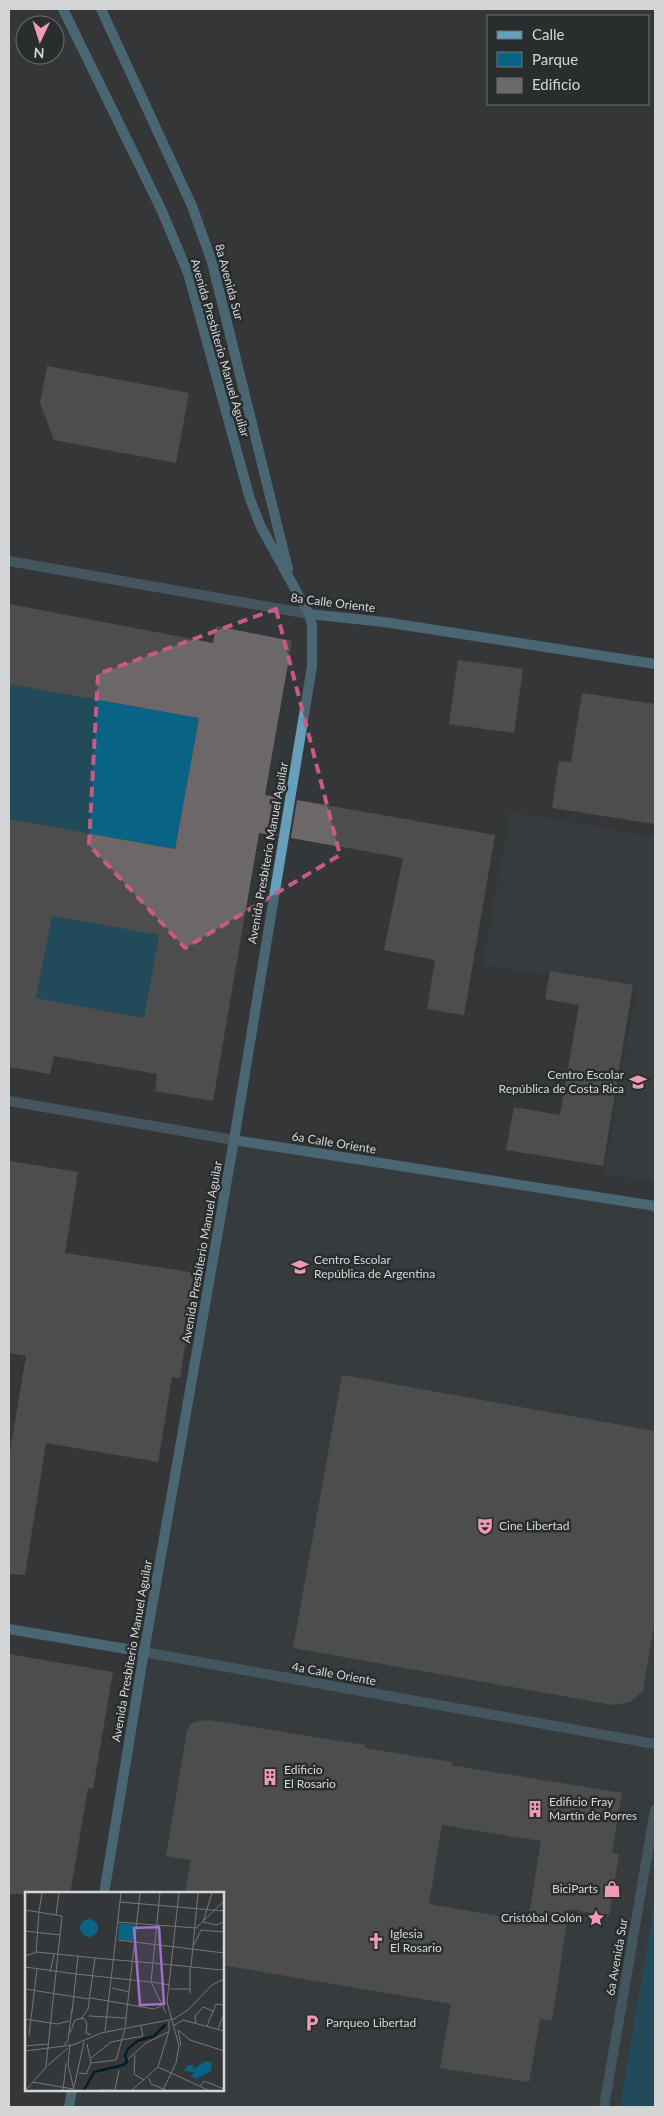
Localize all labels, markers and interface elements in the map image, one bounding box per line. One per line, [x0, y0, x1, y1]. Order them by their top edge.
north arrow [15, 15, 65, 65]
legend [487, 15, 649, 105]
text: Calle [532, 25, 565, 43]
text: N [33, 45, 45, 62]
text: Parque [532, 50, 578, 68]
text: Edificio [532, 75, 580, 93]
street label: 8a Avenida Sur [212, 242, 247, 322]
street label: Avenida Presbiterio Manuel Aguilar [188, 257, 253, 439]
street label: 8a Calle Oriente [290, 590, 376, 615]
street label: Avenida Presbíterio Manuel Aguilar [244, 760, 291, 945]
place label: Centro Escolar República de Costa Rica [499, 1067, 625, 1096]
school or university icon: Centro Escolar República de Costa Rica [628, 1072, 648, 1092]
street label: 6a Calle Oriente [291, 1128, 377, 1157]
street label: Avenida Presbíterio Manuel Aguilar [178, 1159, 225, 1344]
place label: Centro Escolar República de Argentina [314, 1252, 435, 1281]
school or university icon: Centro Escolar República de Argentina [290, 1257, 310, 1277]
theatre icon: Cine Libertad [475, 1516, 495, 1536]
place label: Cine Libertad [499, 1518, 569, 1533]
street label: Avenida Presbíterio Manuel Aguilar [108, 1558, 155, 1743]
street label: 4a Calle Oriente [291, 1659, 377, 1688]
place label: Edificio El Rosario [284, 1762, 336, 1791]
building icon: Edificio El Rosario [260, 1767, 280, 1787]
place label: Edificio Fray Martín de Porres [549, 1794, 637, 1823]
building icon: Edificio Fray Martín de Porres [525, 1799, 545, 1819]
shop icon: BiciParts [602, 1879, 622, 1899]
place label: BiciParts [552, 1881, 598, 1896]
inset map [25, 1892, 224, 2091]
place icon: Cristóbal Colón [586, 1908, 606, 1928]
place label: Cristóbal Colón [501, 1910, 582, 1925]
street label: 6a Avenida Sur [602, 1916, 631, 1997]
place label: Iglesia El Rosario [390, 1926, 442, 1955]
church icon: Iglesia El Rosario [366, 1931, 386, 1951]
parking icon: Parqueo Libertad [302, 2013, 322, 2033]
place label: Parqueo Libertad [326, 2015, 416, 2030]

